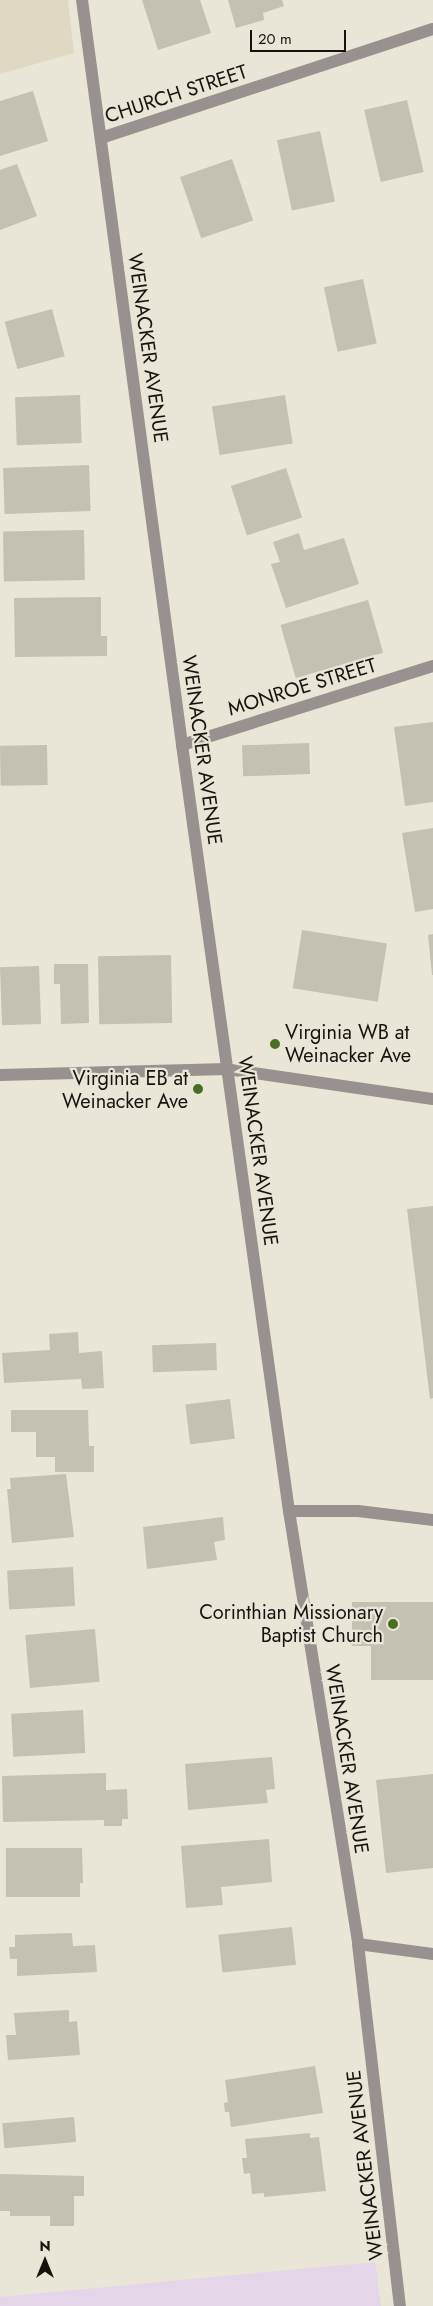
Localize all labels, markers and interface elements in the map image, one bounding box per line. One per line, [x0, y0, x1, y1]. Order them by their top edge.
scale bar [253, 20, 349, 52]
text: 20 m [258, 28, 292, 50]
street label: CHURCH STREET [102, 60, 250, 128]
street label: WEINACKER AVENUE [123, 252, 173, 444]
street label: MONROE STREET [225, 653, 379, 721]
street label: WEINACKER AVENUE [177, 654, 227, 846]
place label: Virginia WB at Weinacker Ave [285, 1020, 411, 1067]
marker: Virginia WB at Weinacker Ave [269, 1038, 281, 1050]
street label: WEINACKER AVENUE [233, 1055, 283, 1247]
place label: Virginia EB at Weinacker Ave [62, 1066, 188, 1113]
marker: Virginia EB at Weinacker Ave [192, 1083, 204, 1095]
place label: Corinthian Missionary Baptist Church [199, 1600, 383, 1647]
marker: Corinthian Missionary Baptist Church [387, 1618, 399, 1630]
street label: WEINACKER AVENUE [320, 1663, 374, 1855]
street label: WEINACKER AVENUE [341, 2069, 389, 2261]
north arrow [20, 2236, 70, 2286]
text: N [39, 2236, 51, 2256]

